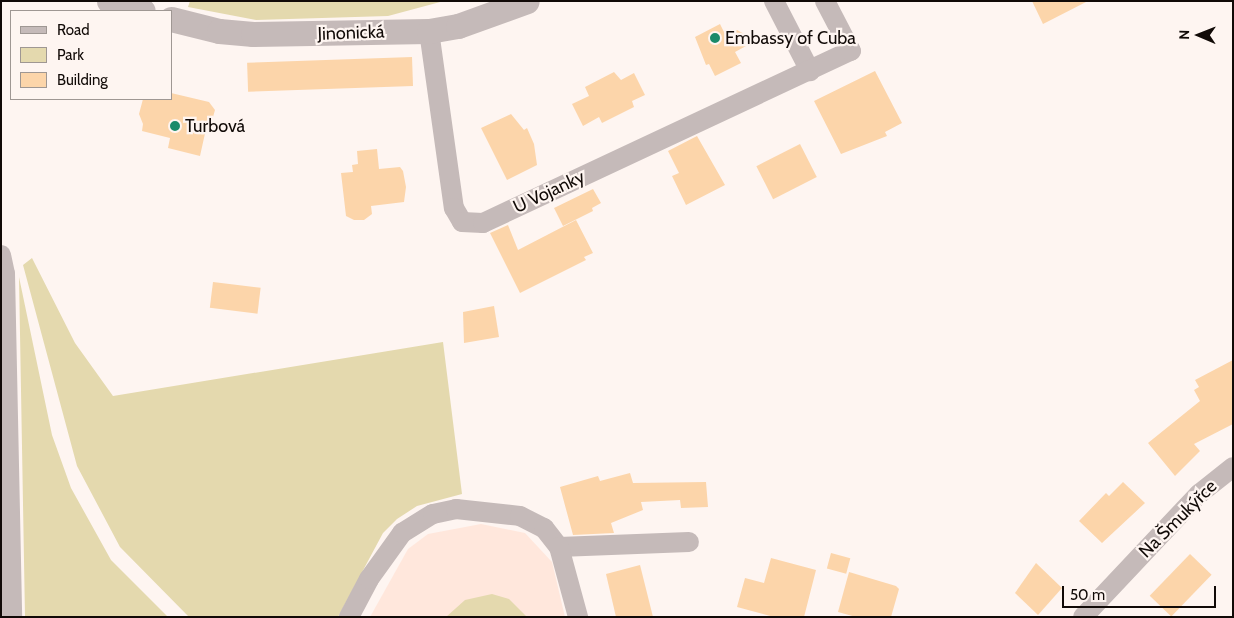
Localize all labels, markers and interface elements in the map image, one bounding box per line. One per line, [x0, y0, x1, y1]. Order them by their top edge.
legend [10, 10, 172, 100]
north arrow [1174, 10, 1224, 60]
text: Road [57, 21, 90, 39]
street label: Jinonická [317, 21, 385, 45]
place label: Embassy of Cuba [725, 27, 856, 49]
text: N [1175, 30, 1193, 40]
marker: Embassy of Cuba [709, 32, 721, 44]
text: Park [57, 46, 84, 64]
text: Building [57, 71, 108, 89]
place label: Turbová [185, 115, 245, 137]
marker: Turbová [169, 120, 181, 132]
street label: U Vojanky [510, 166, 588, 218]
street label: Na Šmukýřce [1135, 476, 1221, 562]
scale bar [1064, 576, 1218, 608]
text: 50 m [1070, 586, 1105, 604]

